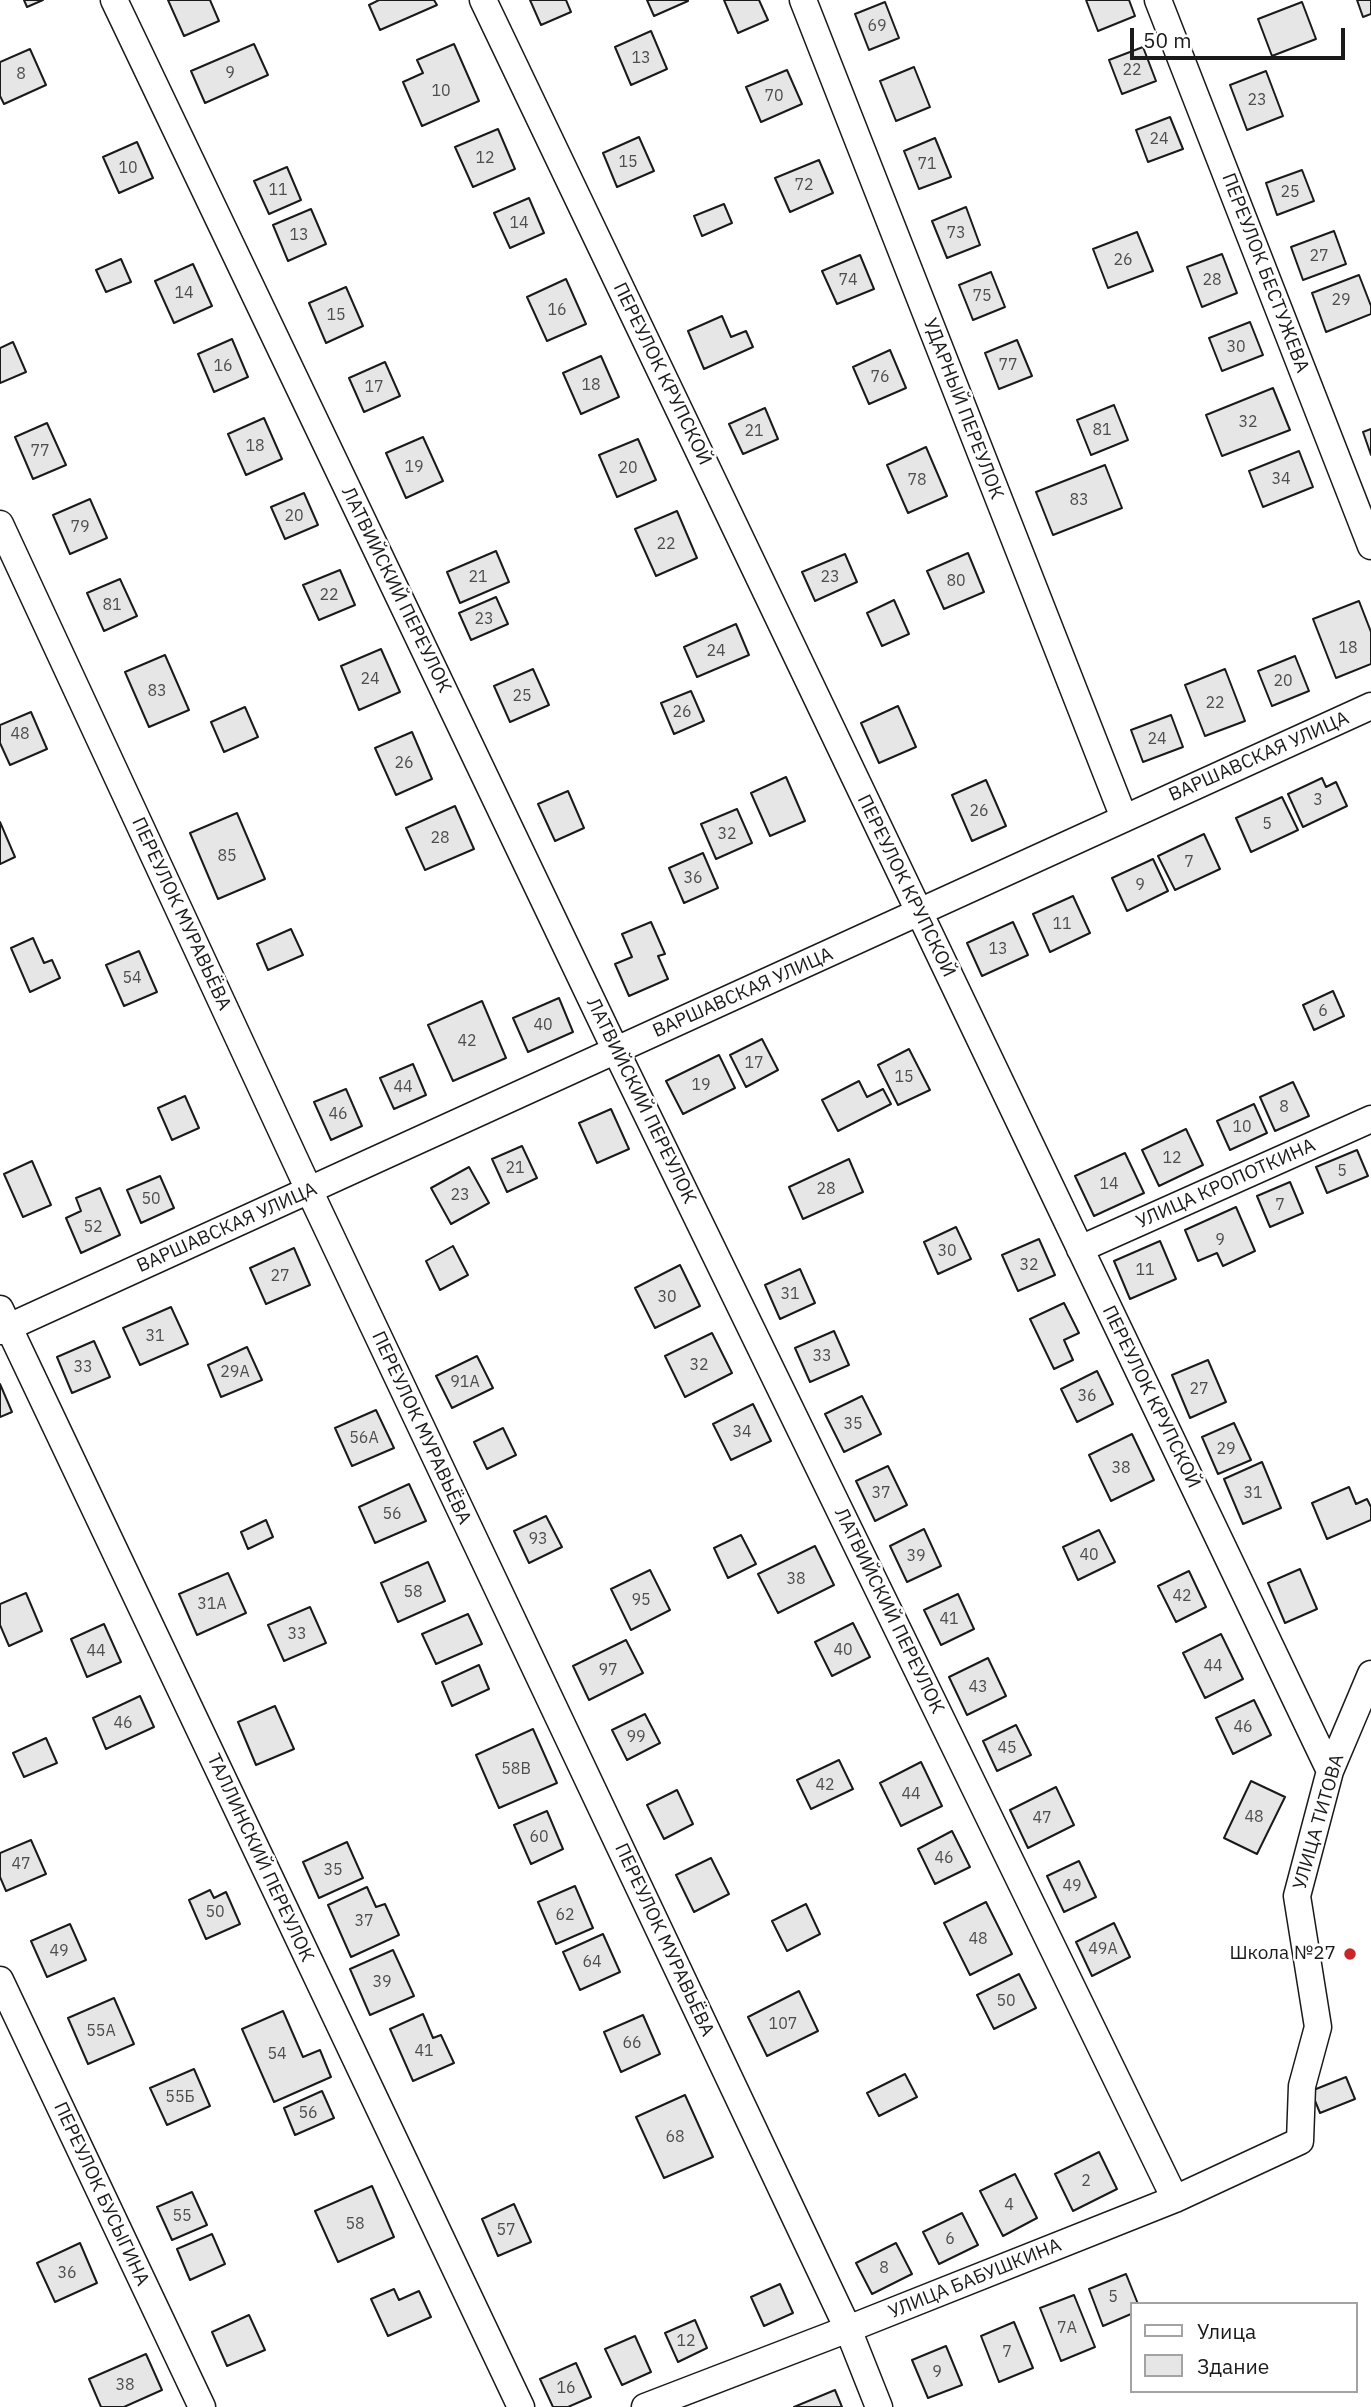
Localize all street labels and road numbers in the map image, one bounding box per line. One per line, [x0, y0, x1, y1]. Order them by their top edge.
street label: ПЕРЕУЛОК БЕСТУЖЕВА [1216, 170, 1314, 376]
street label: ПЕРЕУЛОК КРУПСКОЙ [608, 279, 716, 469]
street label: УДАРНЫЙ ПЕРЕУЛОК [918, 315, 1008, 503]
street label: ЛАТВИЙСКИЙ ПЕРЕУЛОК [336, 483, 456, 697]
street label: ВАРШАВСКАЯ УЛИЦА [1165, 707, 1353, 807]
street label: ПЕРЕУЛОК КРУПСКОЙ [852, 791, 960, 981]
street label: ПЕРЕУЛОК МУРАВЬЁВА [126, 814, 236, 1014]
street label: ВАРШАВСКАЯ УЛИЦА [649, 943, 837, 1043]
street label: ЛАТВИЙСКИЙ ПЕРЕУЛОК [581, 994, 701, 1208]
street label: УЛИЦА КРОПОТКИНА [1133, 1134, 1319, 1234]
street label: ВАРШАВСКАЯ УЛИЦА [133, 1178, 321, 1278]
street label: ПЕРЕУЛОК КРУПСКОЙ [1097, 1302, 1205, 1492]
street label: ПЕРЕУЛОК МУРАВЬЁВА [366, 1328, 476, 1528]
street label: ЛАТВИЙСКИЙ ПЕРЕУЛОК [829, 1504, 949, 1718]
street label: ТАЛЛИНСКИЙ ПЕРЕУЛОК [202, 1750, 318, 1966]
street label: УЛИЦА ТИТОВА [1289, 1752, 1349, 1892]
street label: ПЕРЕУЛОК МУРАВЬЁВА [609, 1840, 719, 2040]
street label: ПЕРЕУЛОК БУСЫГИНА [48, 2099, 154, 2289]
street label: УЛИЦА БАБУШКИНА [885, 2234, 1065, 2324]

